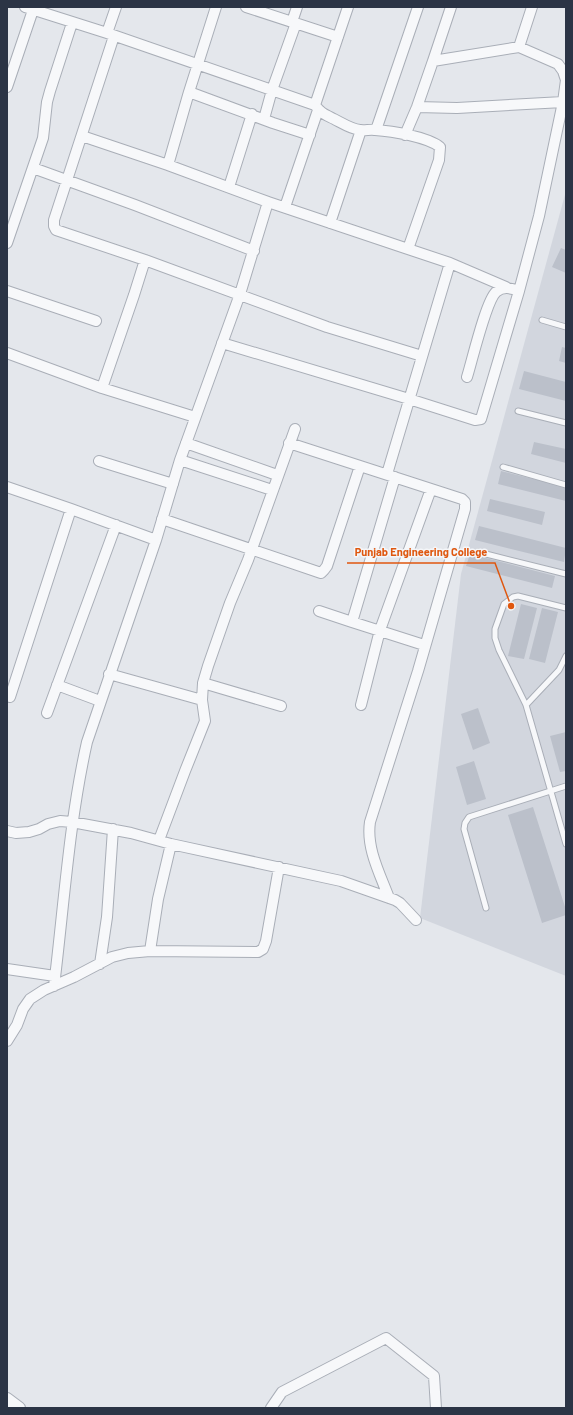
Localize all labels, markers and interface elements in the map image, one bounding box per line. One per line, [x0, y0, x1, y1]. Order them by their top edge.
callout: Punjab Engineering College [347, 540, 495, 563]
text: Punjab Engineering College [355, 545, 487, 558]

